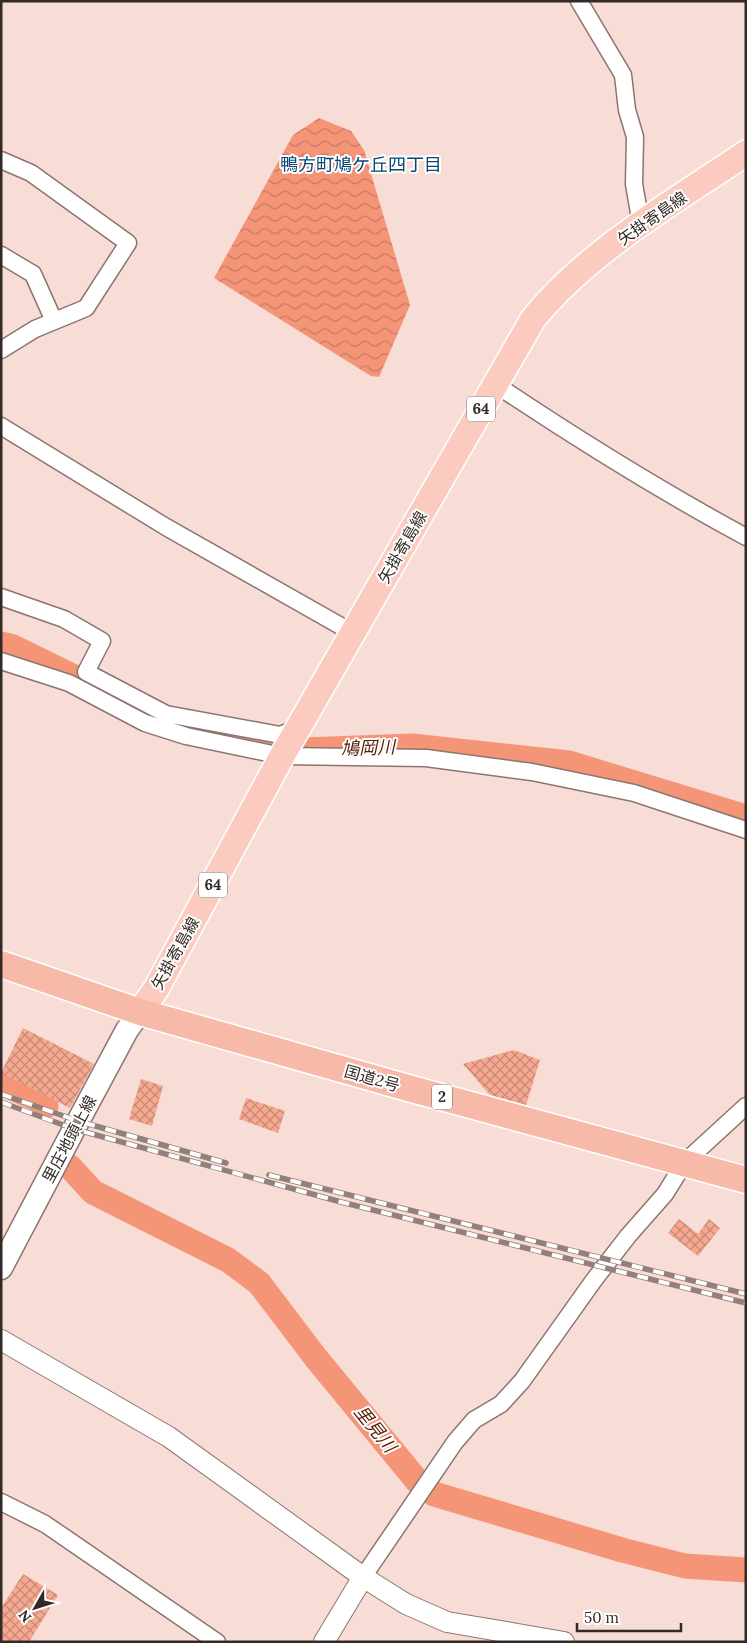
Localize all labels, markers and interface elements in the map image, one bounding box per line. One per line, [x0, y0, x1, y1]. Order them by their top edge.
district label: 鴨方町鳩ケ丘四丁目 [280, 153, 442, 176]
street label: 矢掛寄島線 [613, 187, 691, 249]
road number: 64 [467, 396, 495, 422]
street label: 矢掛寄島線 [373, 507, 431, 587]
water label: 鳩岡川 [341, 735, 397, 760]
road number: 64 [199, 872, 227, 898]
street label: 矢掛寄島線 [147, 913, 203, 993]
street label: 国道2号 [342, 1061, 402, 1095]
road number: 2 [432, 1084, 452, 1110]
street label: 里庄地頭上線 [38, 1092, 100, 1186]
water label: 里見川 [349, 1400, 403, 1458]
north arrow [10, 1583, 60, 1633]
scale bar [577, 1600, 681, 1632]
text: N [14, 1606, 35, 1626]
text: 50 m [584, 1608, 619, 1627]

